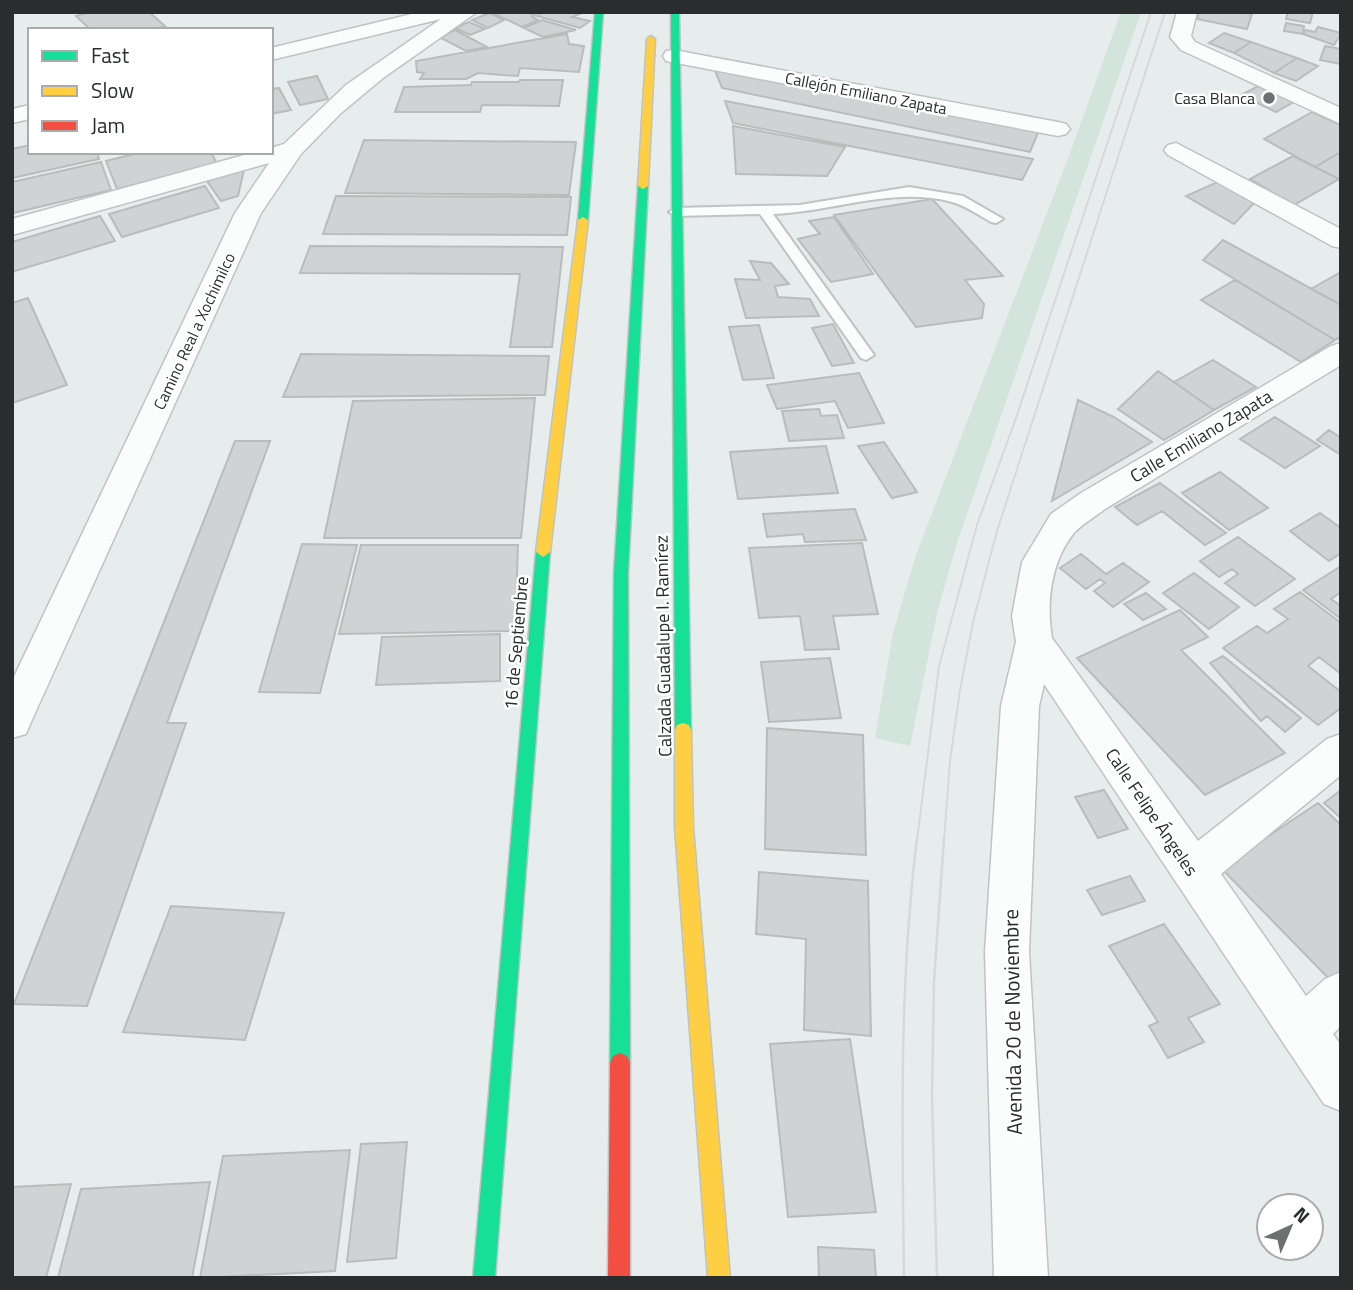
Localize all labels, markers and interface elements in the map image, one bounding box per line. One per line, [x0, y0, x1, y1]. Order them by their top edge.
legend [28, 28, 273, 154]
text: Fast [91, 39, 130, 71]
street label: Callejón Emiliano Zapata [783, 66, 949, 120]
text: Slow [91, 74, 134, 106]
place label: Casa Blanca [1174, 86, 1255, 110]
marker: Casa Blanca [1261, 90, 1277, 106]
text: Jam [91, 109, 125, 141]
street label: Camino Real a Xochimilco [147, 249, 241, 413]
street label: Calle Emiliano Zapata [1125, 383, 1277, 489]
street label: Calzada Guadalupe I. Ramírez [648, 535, 678, 757]
street label: 16 de Septiembre [497, 575, 535, 711]
street label: Calle Felipe Ángeles [1099, 743, 1205, 881]
street label: Avenida 20 de Noviembre [994, 909, 1030, 1135]
north arrow [1255, 1192, 1325, 1262]
text: N [1287, 1199, 1317, 1229]

